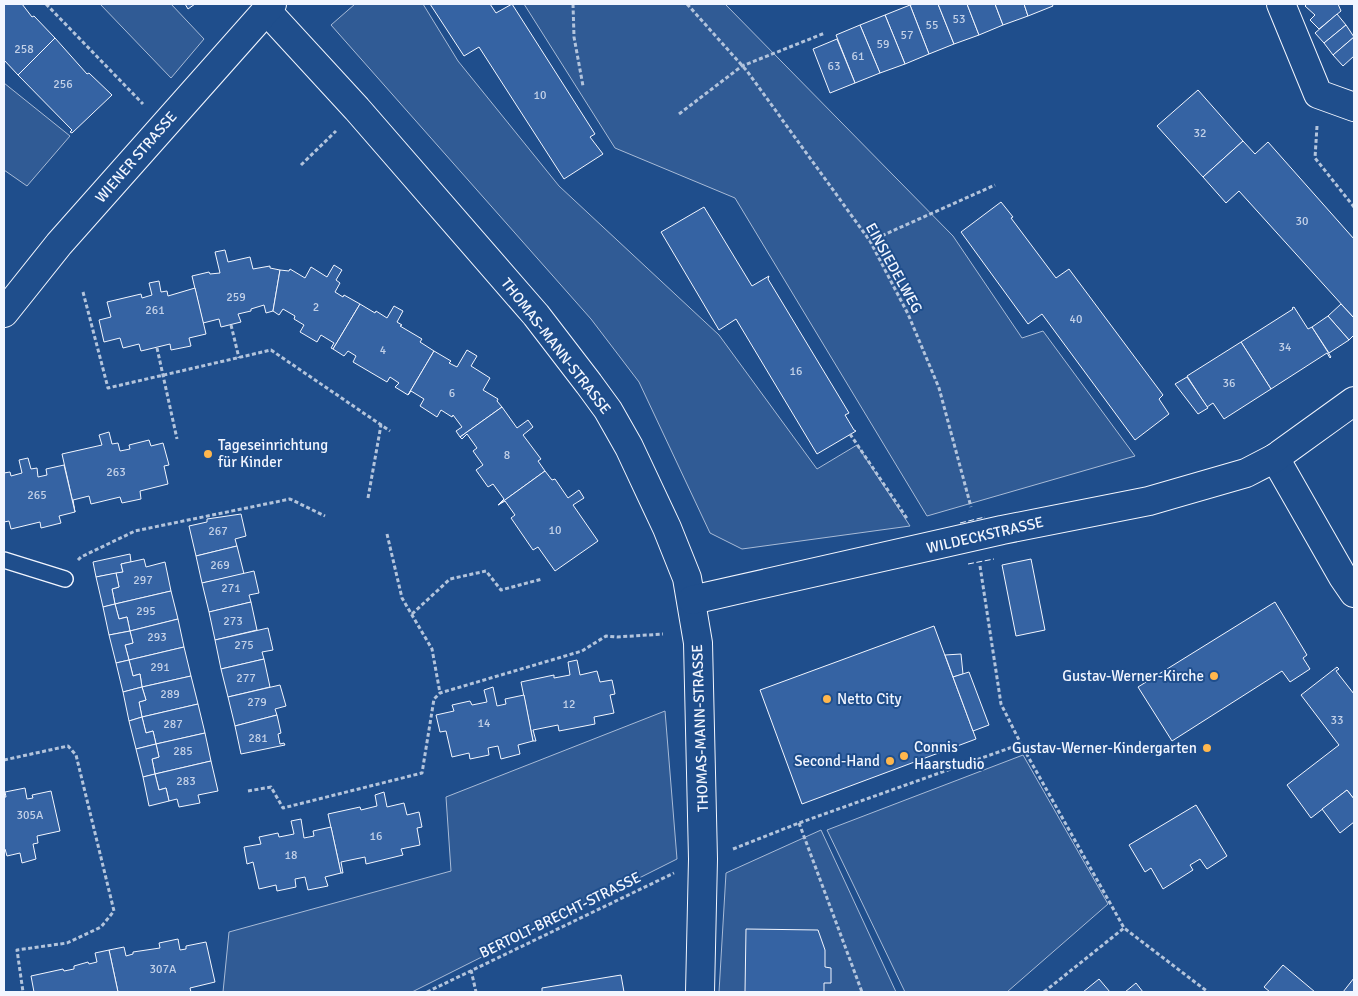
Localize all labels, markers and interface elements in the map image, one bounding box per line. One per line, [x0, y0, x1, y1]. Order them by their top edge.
house number: 53 [953, 12, 965, 27]
house number: 55 [926, 18, 938, 33]
house number: 57 [901, 28, 913, 43]
house number: 59 [877, 37, 889, 52]
house number: 258 [14, 42, 34, 57]
house number: 61 [852, 49, 864, 64]
house number: 63 [828, 59, 840, 74]
house number: 256 [53, 77, 73, 92]
house number: 10 [534, 88, 546, 103]
street label: WIENER STRASSE [91, 108, 181, 206]
house number: 32 [1194, 126, 1206, 141]
house number: 30 [1296, 214, 1308, 229]
street label: EINSIEDELWEG [862, 220, 926, 316]
street label: THOMAS-MANN-STRASSE [497, 274, 615, 418]
house number: 259 [226, 290, 246, 305]
house number: 2 [313, 300, 319, 315]
house number: 261 [145, 303, 165, 318]
house number: 40 [1070, 312, 1082, 327]
house number: 34 [1279, 340, 1292, 355]
house number: 4 [380, 343, 387, 358]
house number: 16 [790, 364, 802, 379]
house number: 36 [1223, 376, 1235, 391]
house number: 6 [449, 386, 455, 401]
place label: Tageseinrichtung für Kinder [218, 436, 328, 471]
marker: Tageseinrichtung für Kinder [202, 448, 214, 460]
house number: 8 [504, 448, 510, 463]
house number: 263 [106, 465, 126, 480]
house number: 265 [27, 488, 47, 503]
street label: WILDECKSTRASSE [925, 513, 1045, 557]
house number: 10 [549, 523, 561, 538]
house number: 267 [208, 524, 228, 539]
house number: 269 [210, 558, 230, 573]
house number: 297 [133, 573, 153, 588]
house number: 271 [221, 581, 241, 596]
house number: 295 [136, 604, 156, 619]
house number: 273 [223, 614, 243, 629]
house number: 293 [147, 630, 167, 645]
house number: 275 [234, 638, 254, 653]
street label: THOMAS-MANN-STRASSE [688, 644, 712, 812]
house number: 291 [150, 660, 170, 675]
place label: Gustav-Werner-Kirche [1062, 667, 1204, 685]
marker: Gustav-Werner-Kirche [1208, 670, 1220, 682]
house number: 277 [236, 671, 256, 686]
house number: 289 [160, 687, 180, 702]
place label: Netto City [837, 690, 902, 708]
marker: Netto City [821, 693, 833, 705]
house number: 279 [247, 695, 267, 710]
house number: 12 [563, 697, 575, 712]
house number: 33 [1331, 713, 1343, 728]
house number: 14 [478, 716, 491, 731]
house number: 287 [163, 717, 183, 732]
house number: 281 [248, 731, 268, 746]
place label: Connis Haarstudio [914, 738, 985, 773]
place label: Gustav-Werner-Kindergarten [1012, 739, 1197, 757]
marker: Gustav-Werner-Kindergarten [1201, 742, 1213, 754]
house number: 285 [173, 744, 193, 759]
marker: Connis Haarstudio [898, 750, 910, 762]
place label: Second-Hand [794, 752, 880, 770]
marker: Second-Hand [884, 755, 896, 767]
house number: 283 [176, 774, 196, 789]
house number: 305A [17, 808, 44, 823]
house number: 16 [370, 829, 382, 844]
house number: 18 [285, 848, 297, 863]
street label: BERTOLT-BRECHT-STRASSE [476, 868, 644, 962]
house number: 307A [150, 962, 177, 977]

